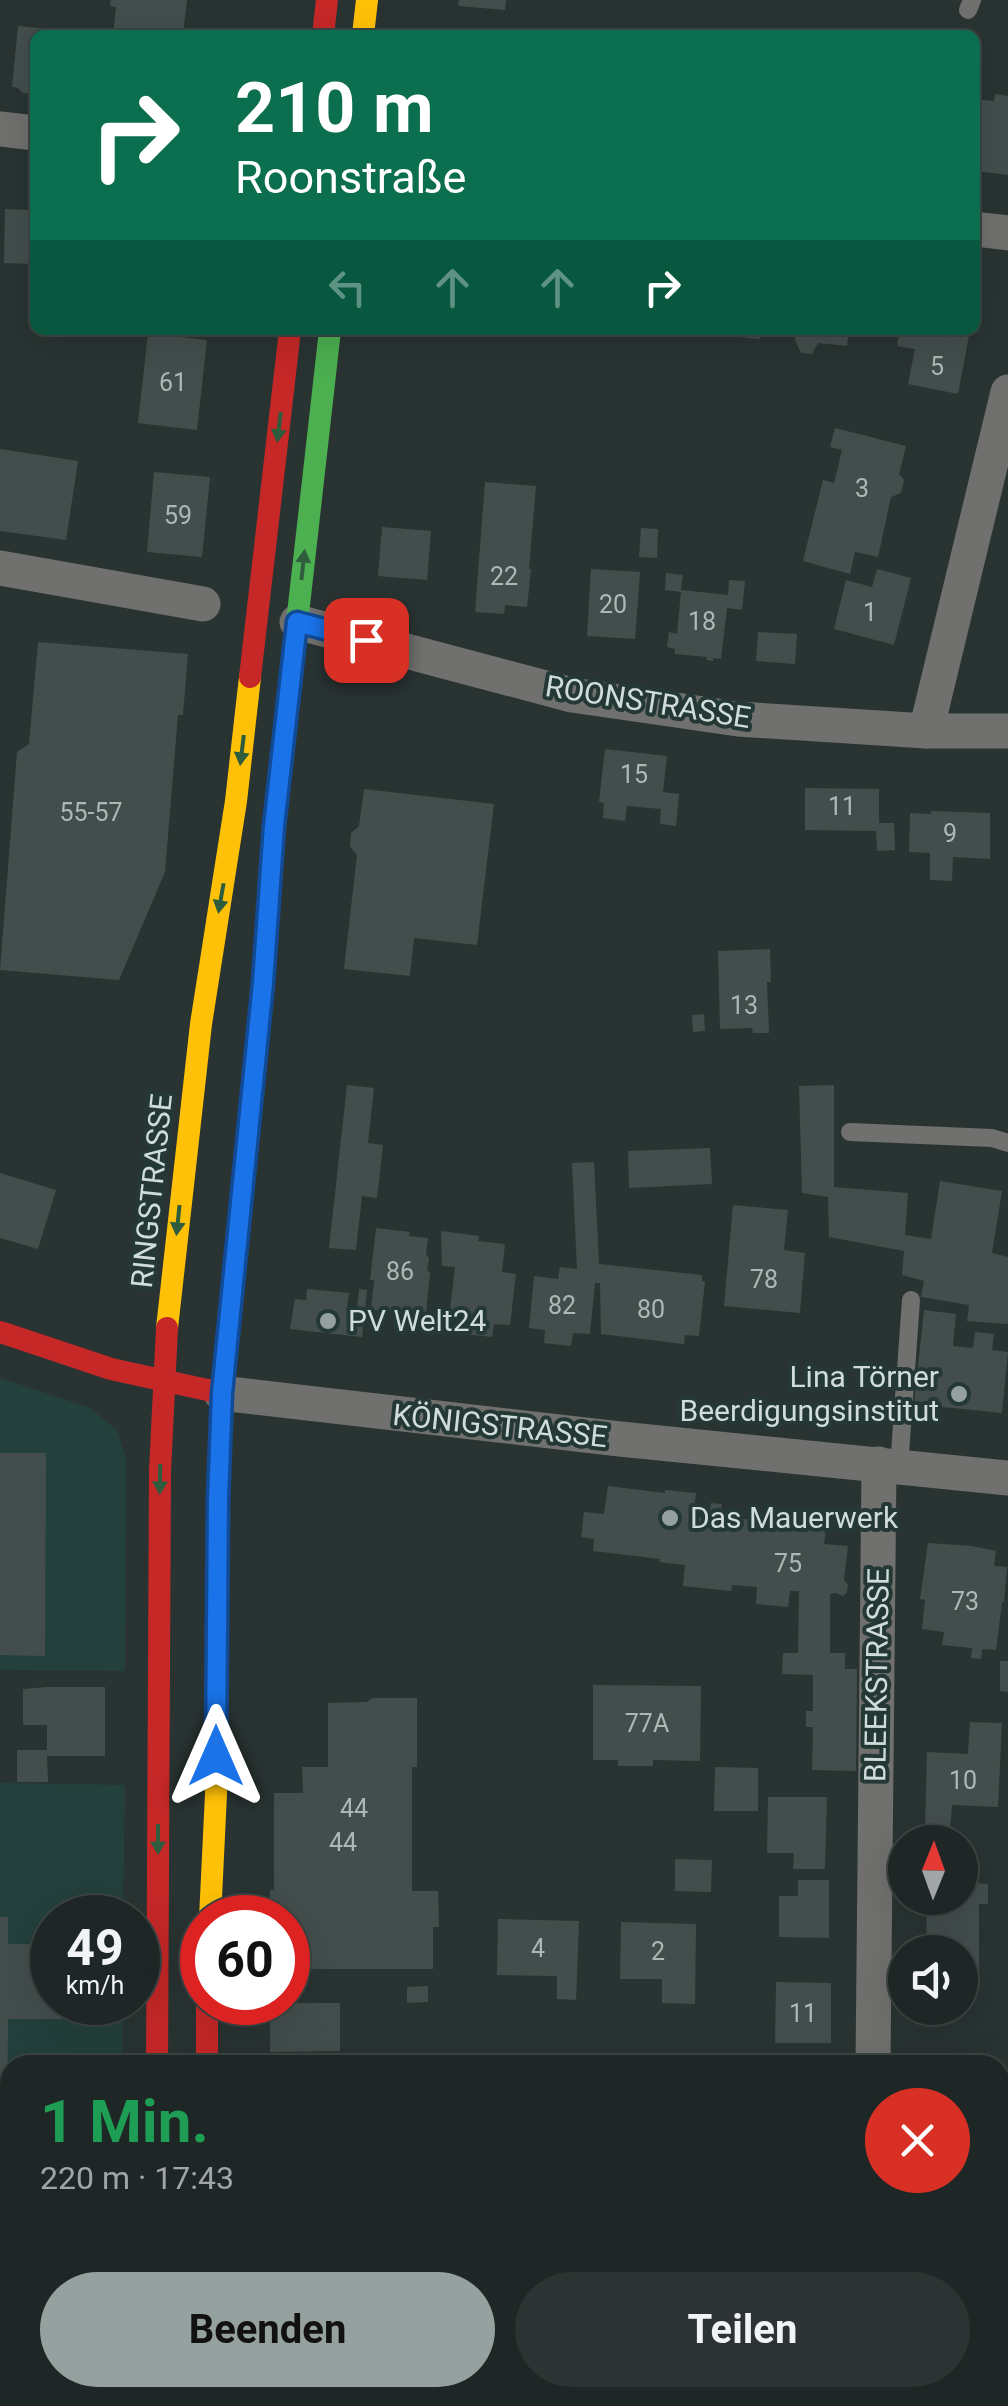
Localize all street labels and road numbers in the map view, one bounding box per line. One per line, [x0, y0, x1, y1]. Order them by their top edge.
street label: ROONSTRASSE [543, 668, 753, 735]
street label: RINGSTRASSE [124, 1092, 179, 1290]
street label: KÖNIGSTRASSE [391, 1397, 609, 1454]
street label: BLEEKSTRASSE [857, 1568, 896, 1782]

